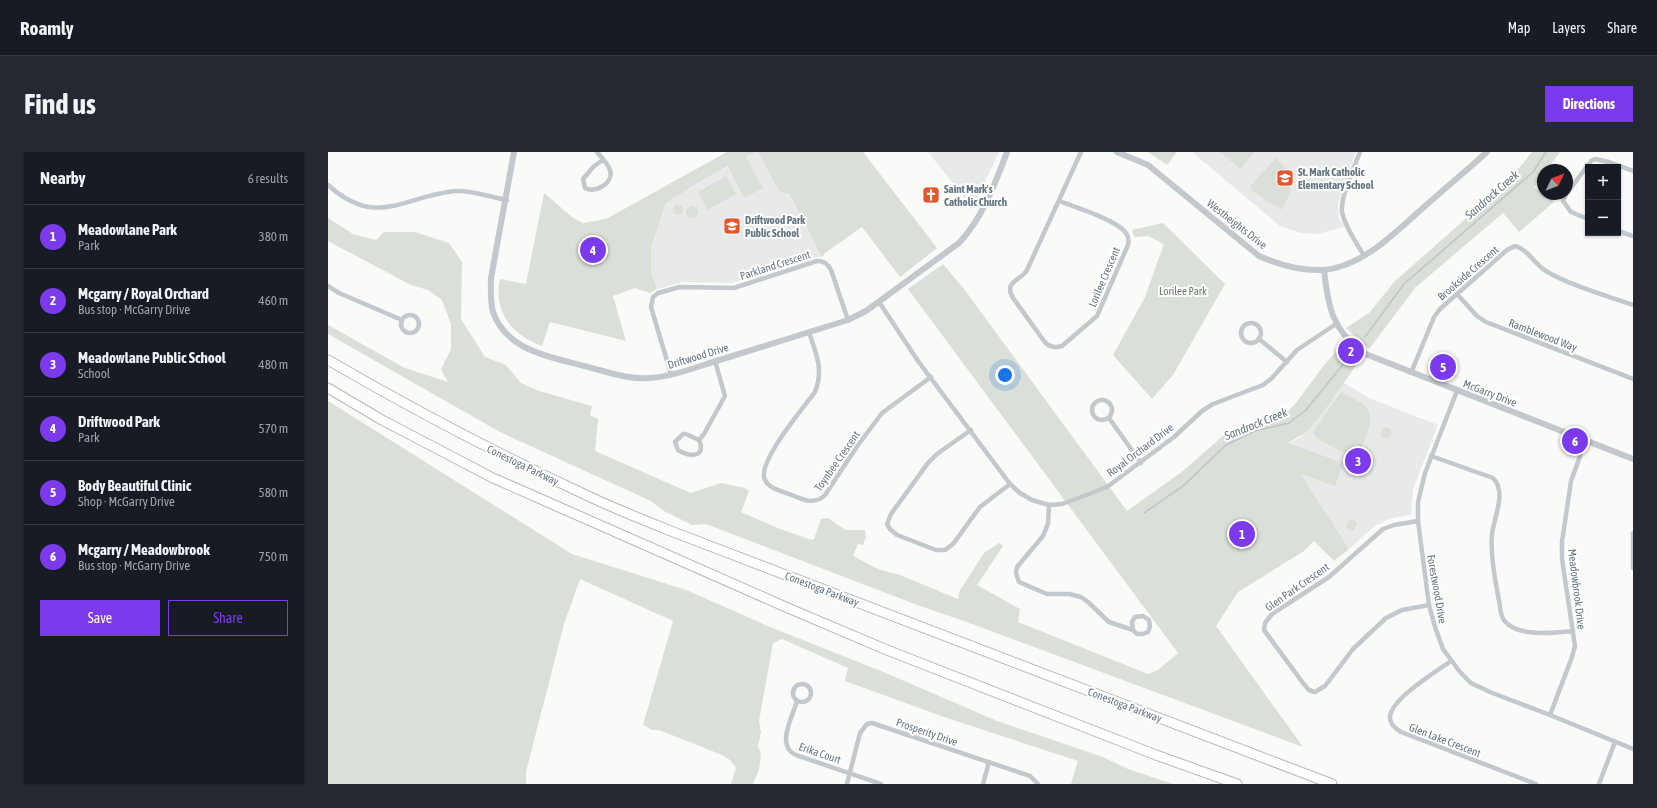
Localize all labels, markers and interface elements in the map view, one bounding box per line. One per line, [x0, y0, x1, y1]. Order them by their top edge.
text: Roamly [20, 17, 74, 39]
text: Map [1508, 20, 1530, 36]
text: Layers [1552, 20, 1585, 36]
text: Share [1607, 20, 1637, 36]
button: Directions [1545, 86, 1633, 122]
text: Find us [24, 88, 96, 120]
north arrow [1537, 164, 1573, 200]
map controls [1585, 164, 1621, 236]
button: + [1585, 164, 1621, 200]
place label: St. Mark Catholic Elementary School [1298, 166, 1375, 191]
water label: Sandrock Creek [1461, 167, 1522, 223]
text: Nearby [40, 168, 86, 188]
school or university icon: St. Mark Catholic Elementary School [1275, 168, 1295, 188]
text: 6 results [248, 171, 288, 186]
place label: Saint Mark's Catholic Church [944, 183, 1007, 208]
church icon: Saint Mark's Catholic Church [921, 185, 941, 205]
street label: Westheights Drive [1205, 197, 1269, 251]
button: − [1585, 200, 1621, 236]
place label: Driftwood Park Public School [745, 214, 805, 239]
school or university icon: Driftwood Park Public School [722, 216, 742, 236]
text: Meadowlane Park [78, 221, 177, 238]
text: 1 [50, 229, 56, 244]
text: 380 m [259, 229, 288, 244]
pin: 4 [580, 235, 606, 265]
text: Park [78, 238, 100, 253]
street label: Brookside Crescent [1435, 243, 1501, 303]
street label: Lorilee Crescent [1086, 245, 1122, 309]
street label: Parkland Crescent [738, 248, 812, 282]
text: Mcgarry / Royal Orchard [78, 285, 209, 302]
park label: Lorilee Park [1159, 285, 1207, 297]
text: 2 [50, 293, 56, 308]
text: 460 m [259, 293, 288, 308]
text: Bus stop · McGarry Drive [78, 302, 190, 317]
street label: Ramblewood Way [1507, 316, 1579, 354]
pin: 2 [1338, 336, 1364, 366]
street label: Driftwood Drive [666, 341, 730, 371]
text: Meadowlane Public School [78, 349, 226, 366]
pin: 5 [1430, 352, 1456, 382]
text: 3 [50, 357, 56, 372]
text: 480 m [259, 357, 288, 372]
your location [995, 365, 1015, 385]
text: School [78, 366, 110, 381]
street label: McGarry Drive [1462, 377, 1518, 409]
water label: Sandrock Creek [1221, 405, 1290, 443]
text: Driftwood Park [78, 413, 160, 430]
text: 4 [50, 421, 56, 436]
text: 570 m [259, 421, 288, 436]
street label: Royal Orchard Drive [1104, 421, 1176, 479]
pin: 6 [1562, 426, 1588, 456]
street label: Toynbee Crescent [812, 429, 862, 493]
text: Park [78, 430, 100, 445]
street label: Conestoga Parkway [485, 442, 561, 488]
pin: 3 [1345, 446, 1371, 476]
text: Body Beautiful Clinic [78, 477, 191, 494]
text: 5 [50, 485, 56, 500]
text: 580 m [259, 485, 288, 500]
text: Shop · McGarry Drive [78, 494, 175, 509]
pin: 1 [1229, 519, 1255, 549]
text: Mcgarry / Meadowbrook [78, 541, 210, 558]
street label: Meadowbrook Drive [1566, 548, 1588, 630]
text: 6 [50, 549, 56, 564]
text: 750 m [259, 549, 288, 564]
street label: Forestwood Drive [1425, 554, 1449, 624]
text: Bus stop · McGarry Drive [78, 558, 190, 573]
street label: Glen Park Crescent [1263, 561, 1331, 613]
street label: Conestoga Parkway [783, 569, 861, 609]
button: Save [40, 600, 160, 636]
button: Share [168, 600, 288, 636]
street label: Conestoga Parkway [1086, 685, 1164, 725]
street label: Prosperity Drive [895, 716, 959, 748]
street label: Glen Lake Crescent [1408, 721, 1482, 759]
street label: Erika Court [797, 740, 843, 766]

